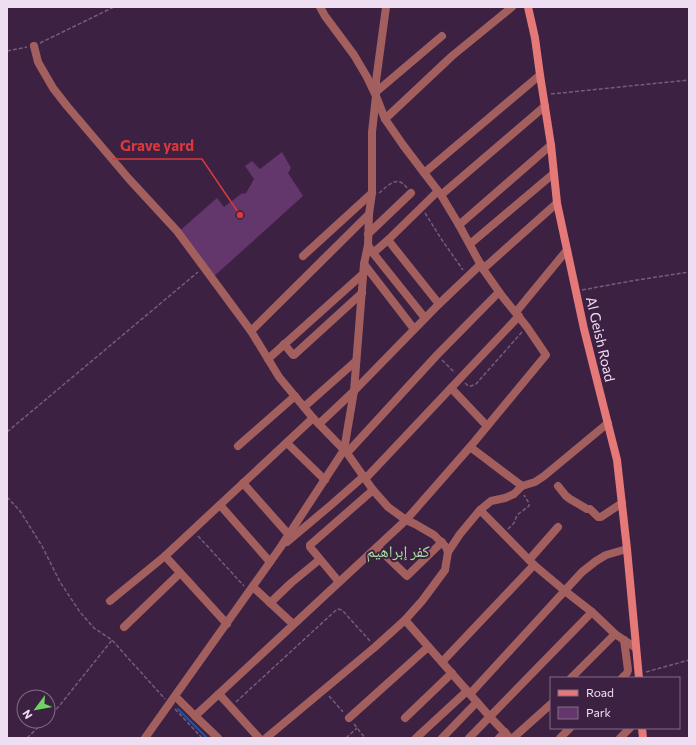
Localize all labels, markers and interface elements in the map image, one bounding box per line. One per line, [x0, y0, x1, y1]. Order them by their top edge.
callout: Grave yard [112, 132, 202, 159]
text: Grave yard [120, 136, 194, 154]
street label: Al Geish Road [583, 295, 619, 383]
district label: كفر إبراهيم [366, 541, 430, 562]
legend [550, 677, 680, 729]
text: Road [586, 685, 614, 699]
north arrow [16, 689, 56, 729]
text: Park [586, 705, 612, 719]
text: N [19, 708, 35, 722]

